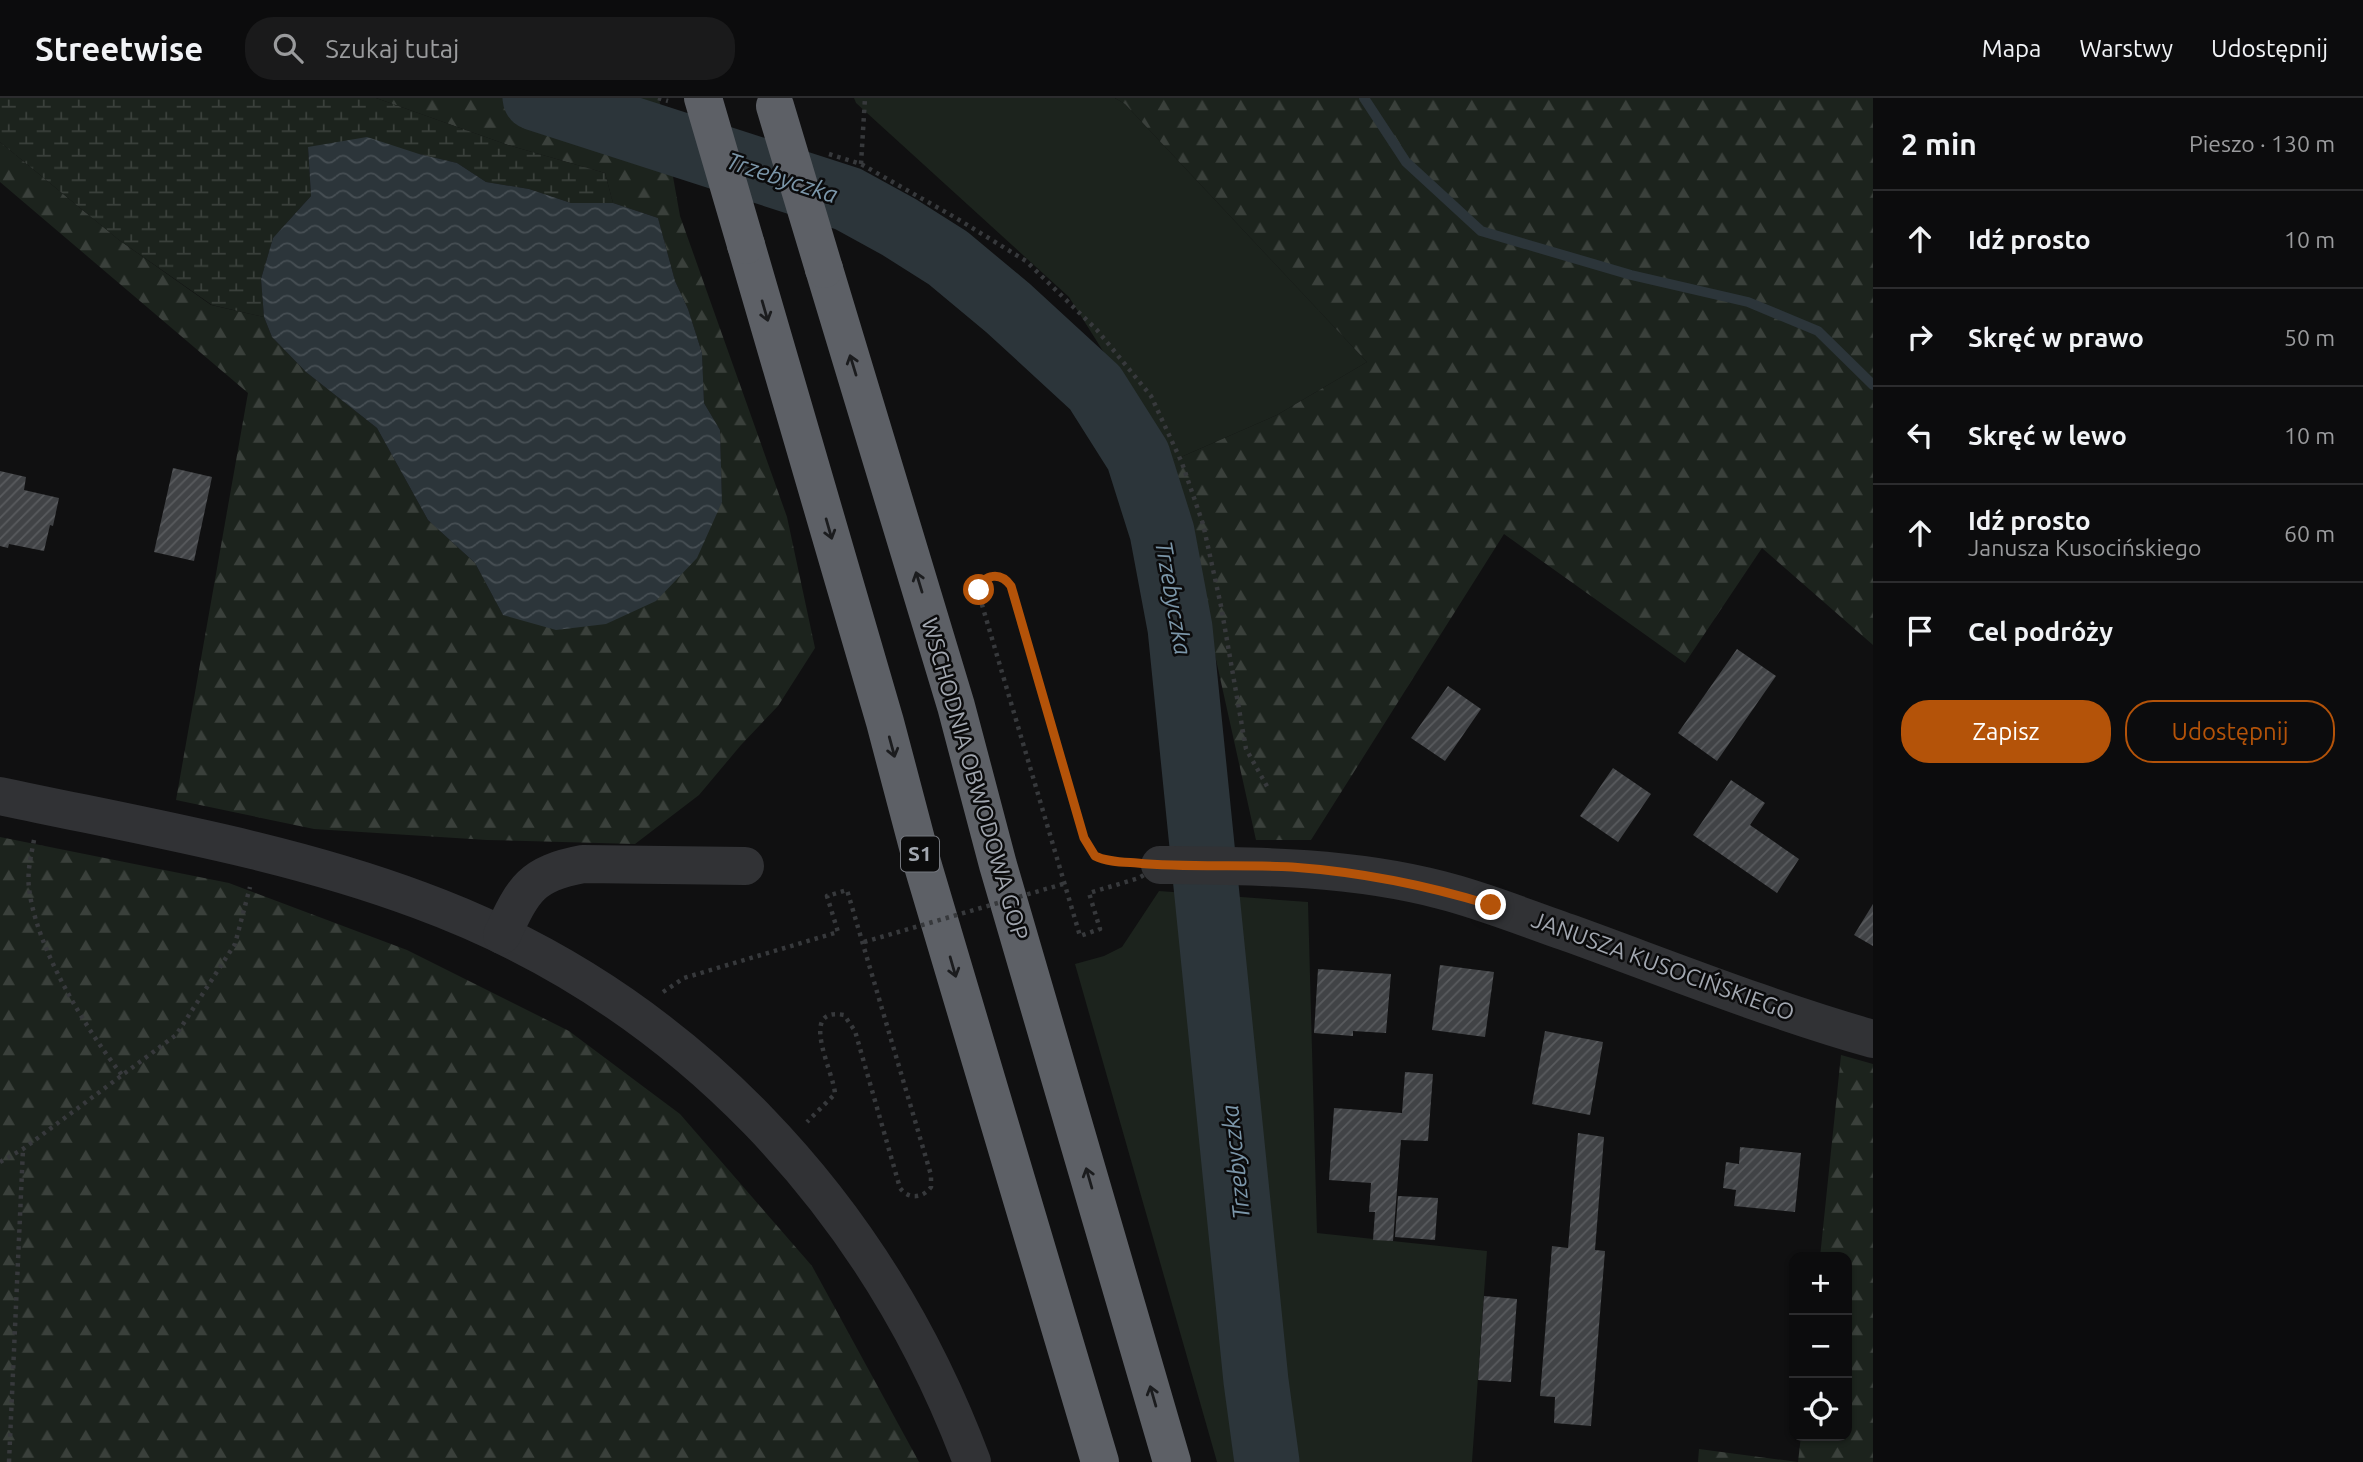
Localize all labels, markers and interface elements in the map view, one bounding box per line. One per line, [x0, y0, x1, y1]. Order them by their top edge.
search box [245, 17, 735, 80]
icon: search [269, 29, 307, 67]
text: Streetwise [35, 30, 203, 67]
text: Szukaj tutaj [325, 34, 459, 63]
text: Mapa [1982, 35, 2041, 62]
text: Warstwy [2079, 35, 2173, 62]
text: Udostępnij [2211, 35, 2328, 62]
text: 2 min [1901, 127, 1977, 161]
text: Pieszo · 130 m [2189, 131, 2335, 156]
water label: Trzebyczka [723, 147, 841, 208]
icon: ahead [1901, 220, 1939, 258]
text: Idź prosto [1968, 225, 2091, 254]
text: 10 m [2284, 227, 2335, 252]
one-way arrow [759, 299, 772, 321]
icon: right [1901, 318, 1939, 356]
text: Skręć w prawo [1968, 323, 2144, 352]
text: 50 m [2284, 325, 2335, 350]
one-way arrow [846, 354, 859, 376]
icon: left [1901, 416, 1939, 454]
text: Skręć w lewo [1968, 421, 2127, 450]
text: 10 m [2284, 423, 2335, 448]
text: Idź prosto [1968, 506, 2091, 535]
icon: ahead [1901, 514, 1939, 552]
one-way arrow [823, 518, 836, 540]
text: 60 m [2284, 521, 2335, 546]
text: Janusza Kusocińskiego [1968, 535, 2201, 560]
water label: Trzebyczka [1150, 539, 1197, 657]
one-way arrow [912, 572, 925, 594]
route start [963, 574, 994, 605]
icon: arrive [1901, 612, 1939, 650]
street label: WSCHODNIA OBWODOWA GOP [917, 615, 1033, 943]
text: Cel podróży [1968, 617, 2113, 646]
button: Zapisz [1901, 700, 2111, 763]
button: Udostępnij [2125, 700, 2335, 763]
one-way arrow [886, 736, 899, 758]
road number: S1 [901, 836, 939, 872]
route end [1475, 889, 1506, 920]
street label: JANUSZA KUSOCIŃSKIEGO [1528, 905, 1798, 1025]
one-way arrow [948, 955, 961, 977]
water label: Trzebyczka [1216, 1103, 1255, 1221]
one-way arrow [1082, 1167, 1095, 1190]
map controls [1789, 1252, 1852, 1441]
button: + [1789, 1252, 1852, 1315]
button: − [1789, 1315, 1852, 1378]
button: locate [1789, 1378, 1852, 1441]
one-way arrow [1145, 1386, 1158, 1408]

